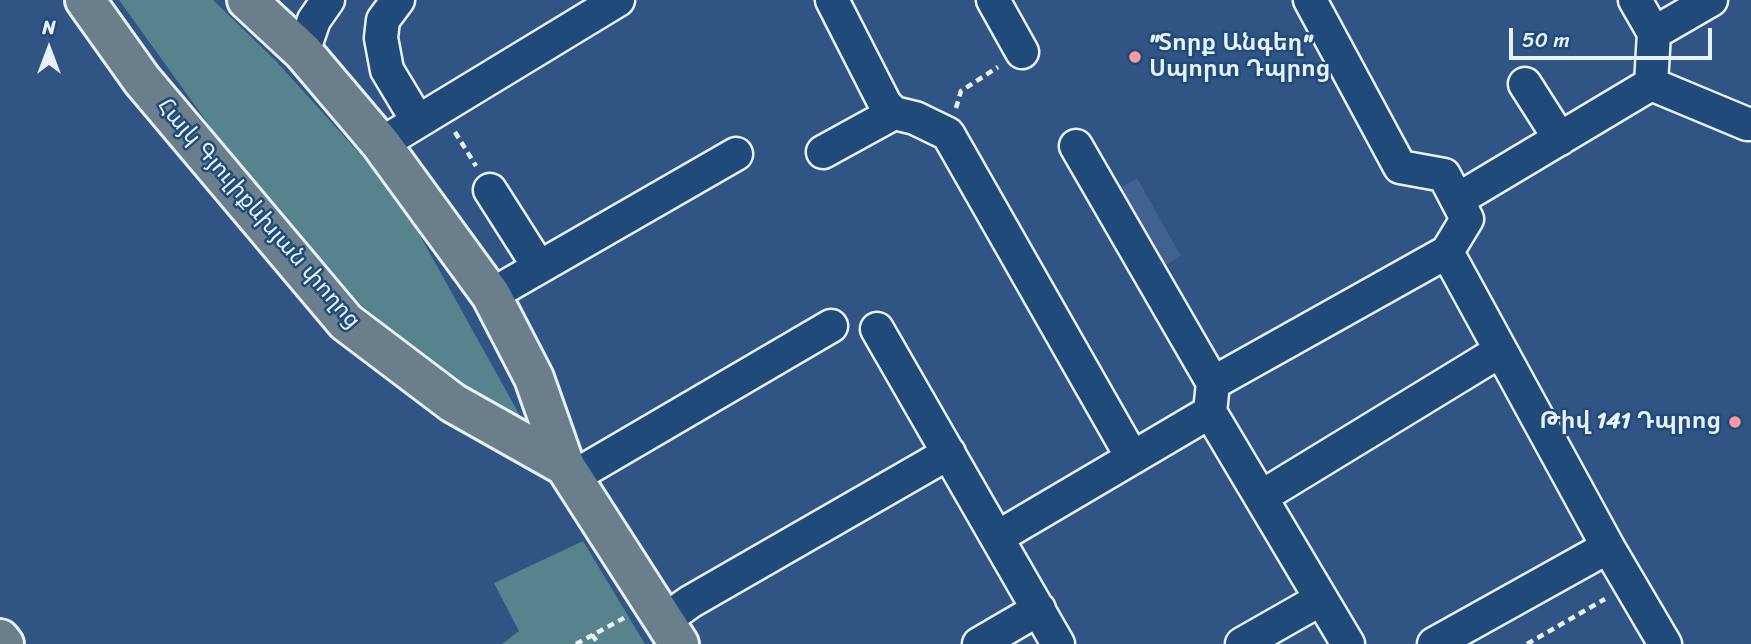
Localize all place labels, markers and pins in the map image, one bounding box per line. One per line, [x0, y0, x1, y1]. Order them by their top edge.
place label: "Տորք Անգեղ" Սպորտ Դպրոց [1149, 30, 1330, 84]
marker: "Տորք Անգեղ" Սպորտ Դպրոց [1127, 49, 1143, 65]
place label: Թիվ 141 Դպրոց [1540, 408, 1721, 436]
marker: Թիվ 141 Դպրոց [1727, 414, 1743, 430]

